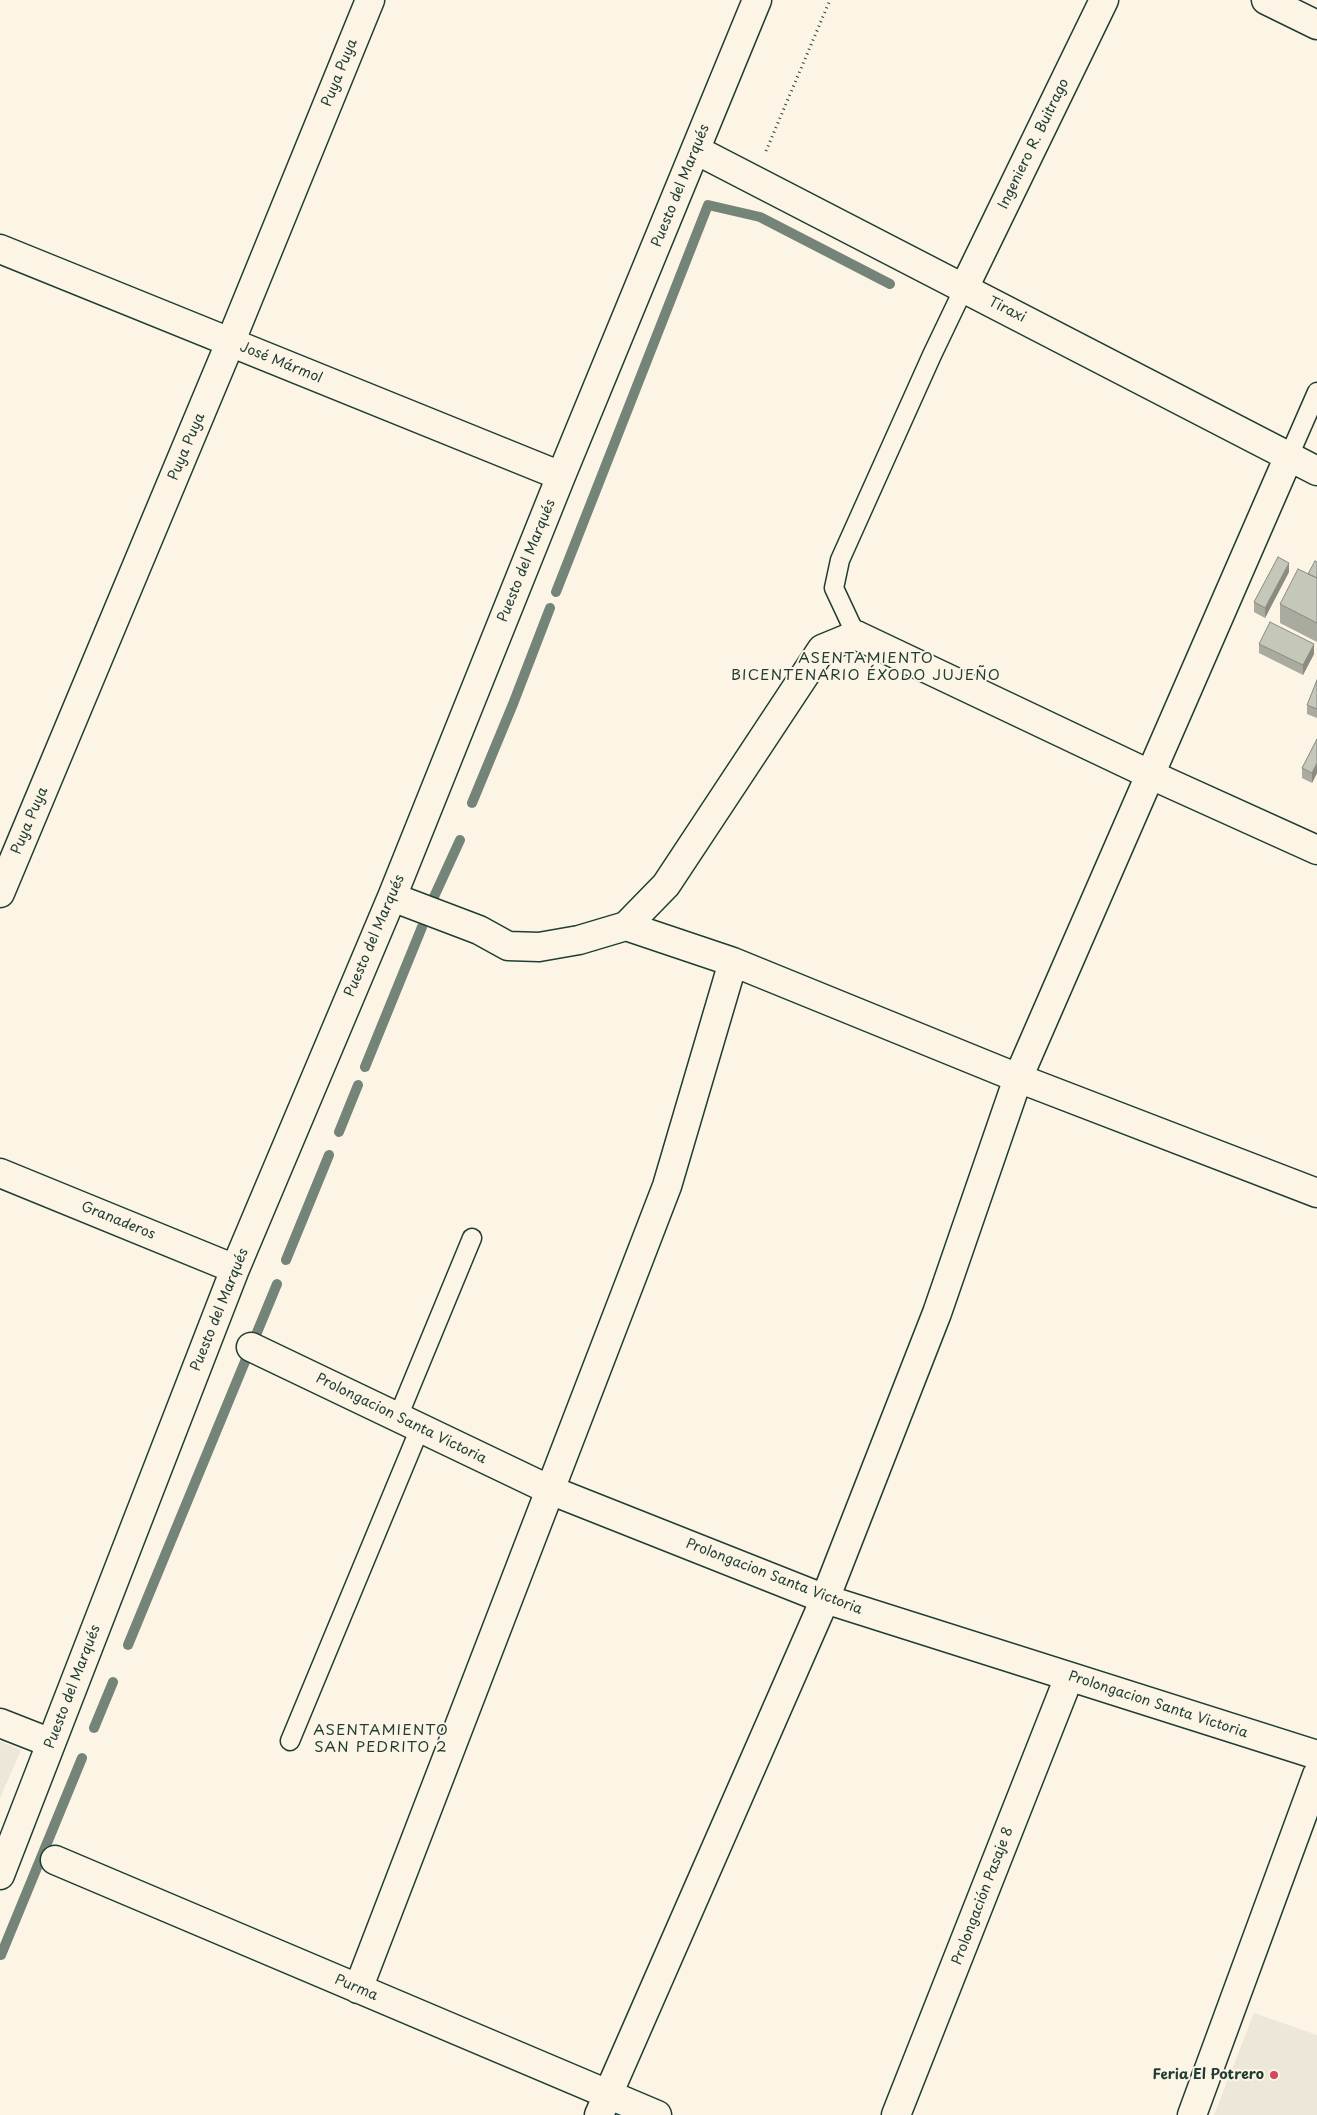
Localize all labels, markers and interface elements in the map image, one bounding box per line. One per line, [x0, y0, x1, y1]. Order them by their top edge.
street label: Puya Puya [319, 36, 361, 110]
street label: Ingeniero R. Buitrago [995, 76, 1073, 212]
street label: Puesto del Marqués [649, 122, 713, 250]
street label: Tiraxi [985, 293, 1029, 327]
street label: José Mármol [237, 339, 325, 387]
street label: Puya Puya [165, 411, 209, 483]
street label: Puesto del Marqués [495, 497, 559, 625]
district label: ASENTAMIENTO BICENTENARIO ÉXODO JUJEÑO [729, 650, 1003, 685]
street label: Puya Puya [8, 785, 52, 857]
street label: Puesto del Marqués [342, 872, 408, 1000]
street label: Granaderos [78, 1199, 158, 1243]
street label: Puesto del Marqués [188, 1246, 252, 1374]
street label: Prolongacion Santa Victoria [313, 1370, 489, 1468]
street label: Prolongacion Santa Victoria [683, 1535, 865, 1619]
street label: Puesto del Marqués [42, 1623, 104, 1751]
street label: Prolongacion Santa Victoria [1066, 1668, 1250, 1742]
district label: ASENTAMIENTO SAN PEDRITO 2 [311, 1722, 451, 1757]
street label: Prolongación Pasaje 8 [949, 1825, 1017, 1967]
street label: Purma [332, 1971, 380, 2005]
place label: Feria El Potrero [1153, 2067, 1264, 2083]
marker: Feria El Potrero [1268, 2069, 1280, 2081]

